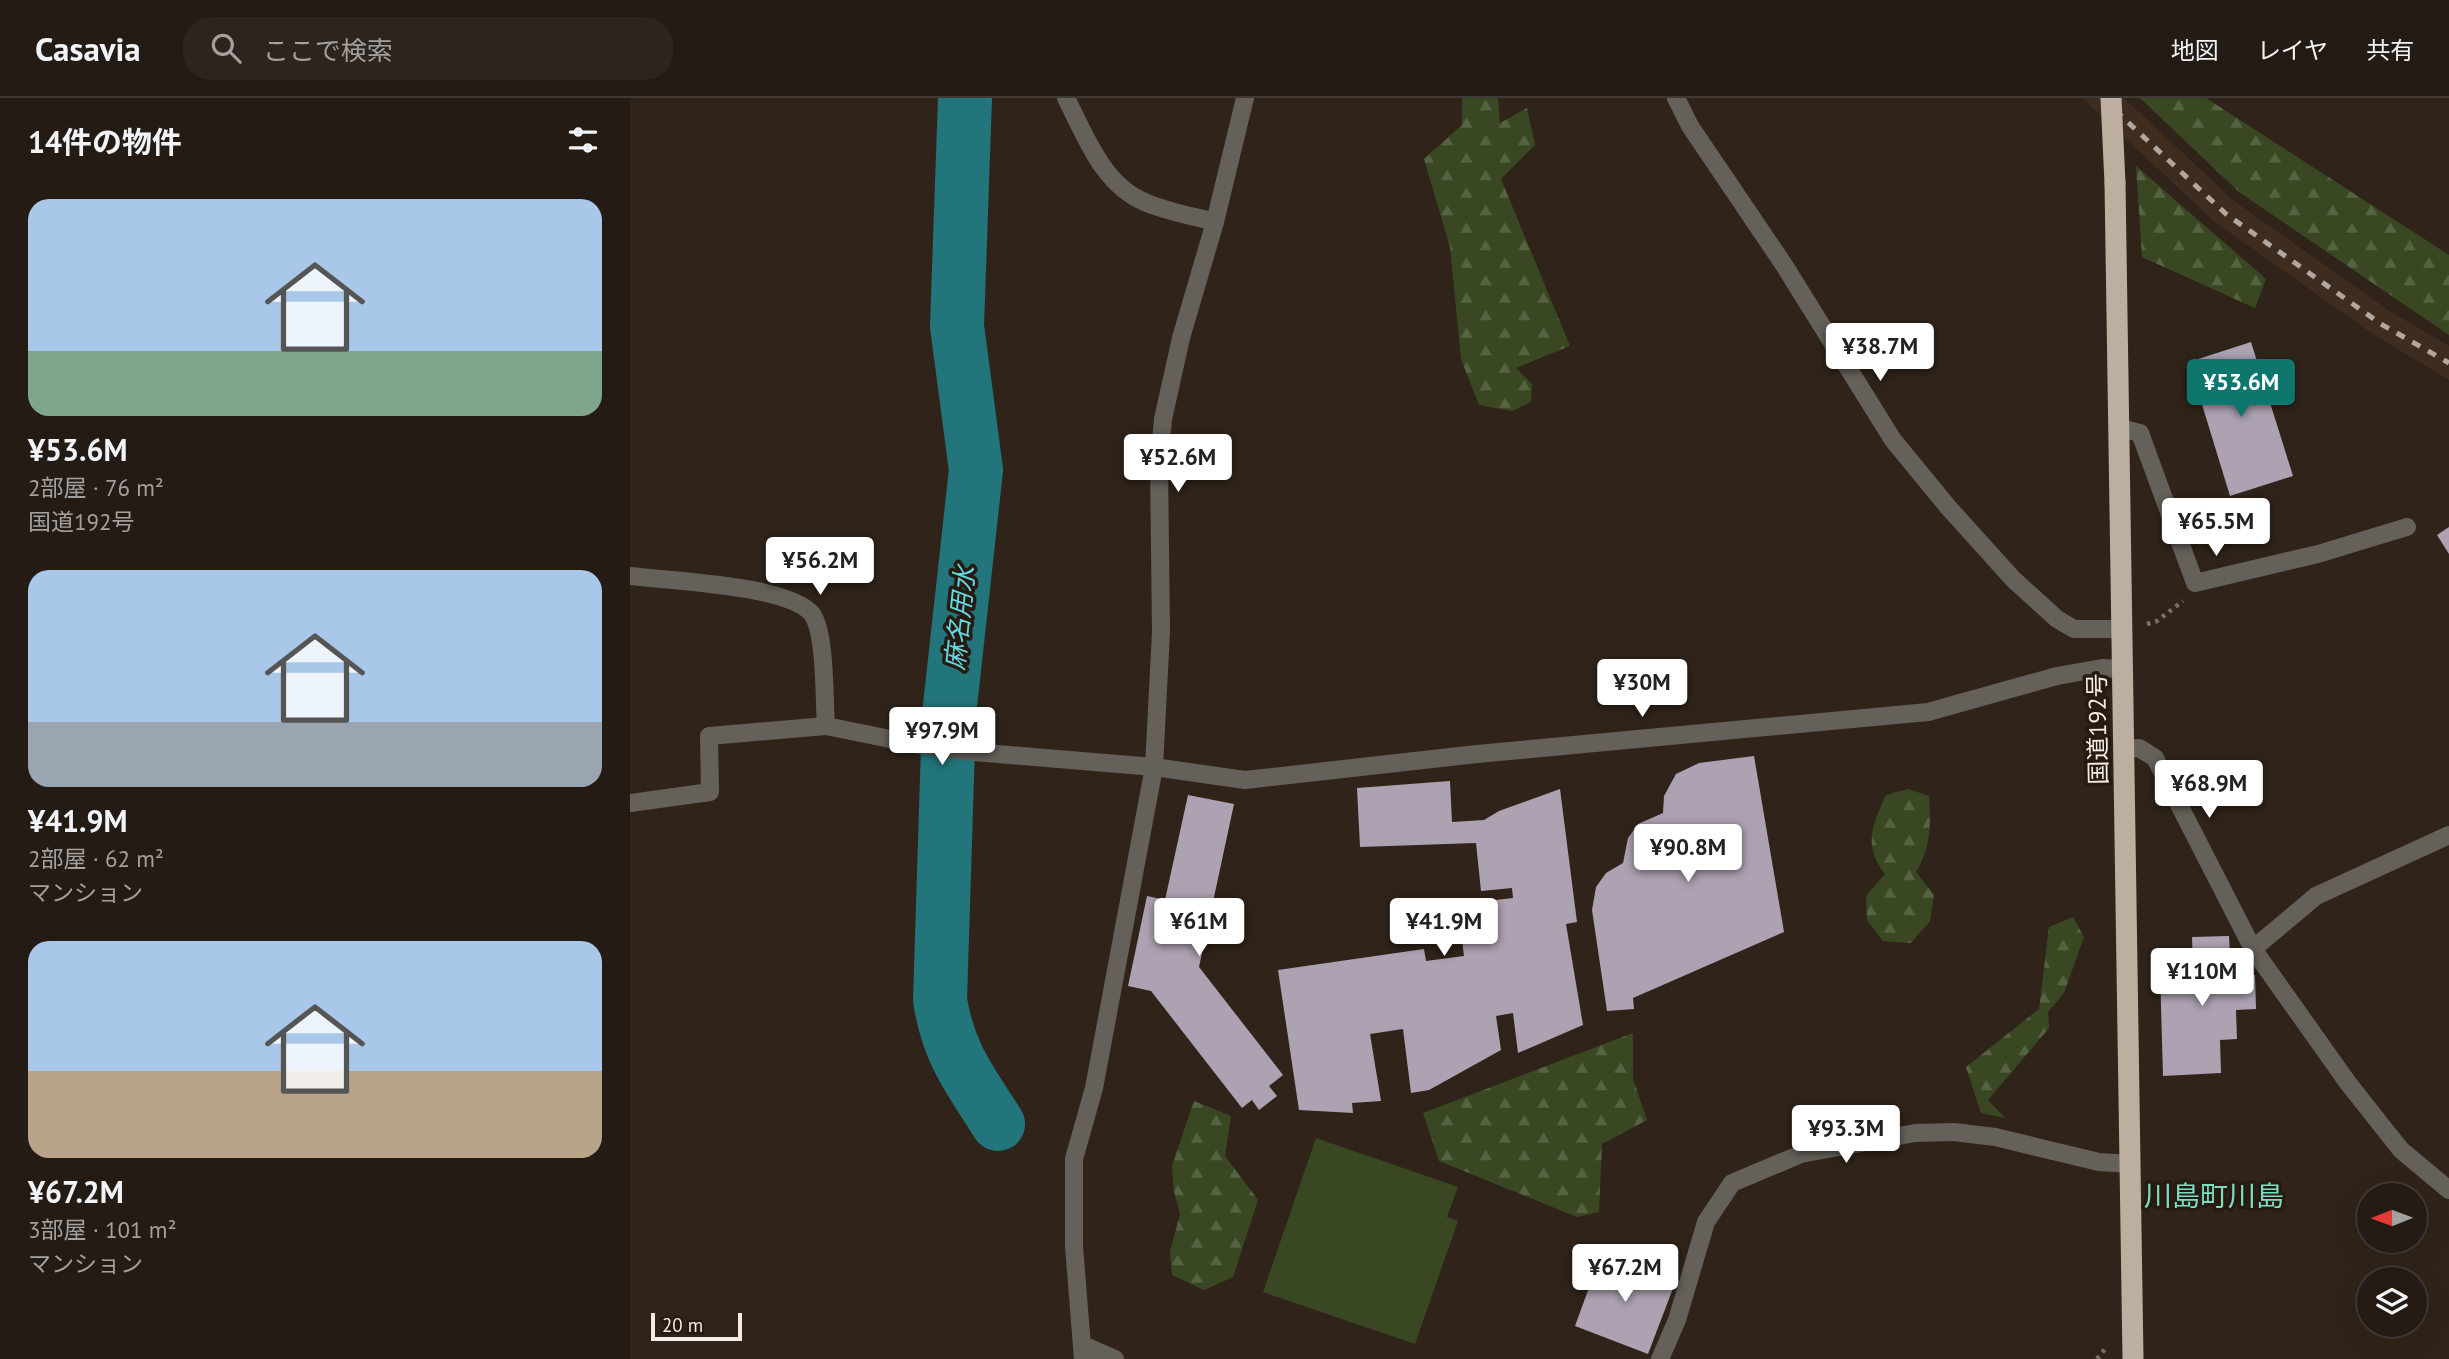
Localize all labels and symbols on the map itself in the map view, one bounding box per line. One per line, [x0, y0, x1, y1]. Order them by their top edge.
pin: ¥38.7M [1823, 324, 1937, 383]
pin: ¥53.6M [2184, 360, 2298, 419]
pin: ¥52.6M [1121, 434, 1235, 494]
pin: ¥65.5M [2159, 498, 2273, 558]
pin: ¥56.2M [763, 538, 877, 597]
water label: 麻名用水 [938, 562, 982, 671]
pin: ¥30M [1601, 660, 1683, 719]
street label: 国道192号 [2081, 673, 2114, 785]
pin: ¥97.9M [885, 708, 999, 767]
pin: ¥68.9M [2152, 760, 2266, 820]
pin: ¥90.8M [1631, 824, 1745, 884]
pin: ¥61M [1158, 898, 1240, 958]
pin: ¥41.9M [1387, 898, 1501, 958]
pin: ¥110M [2153, 948, 2251, 1008]
pin: ¥93.3M [1789, 1105, 1903, 1165]
district label: 川島町川島 [2144, 1177, 2284, 1214]
north arrow [2357, 1183, 2427, 1253]
pin: ¥67.2M [1568, 1244, 1682, 1304]
scale bar [651, 1310, 742, 1342]

